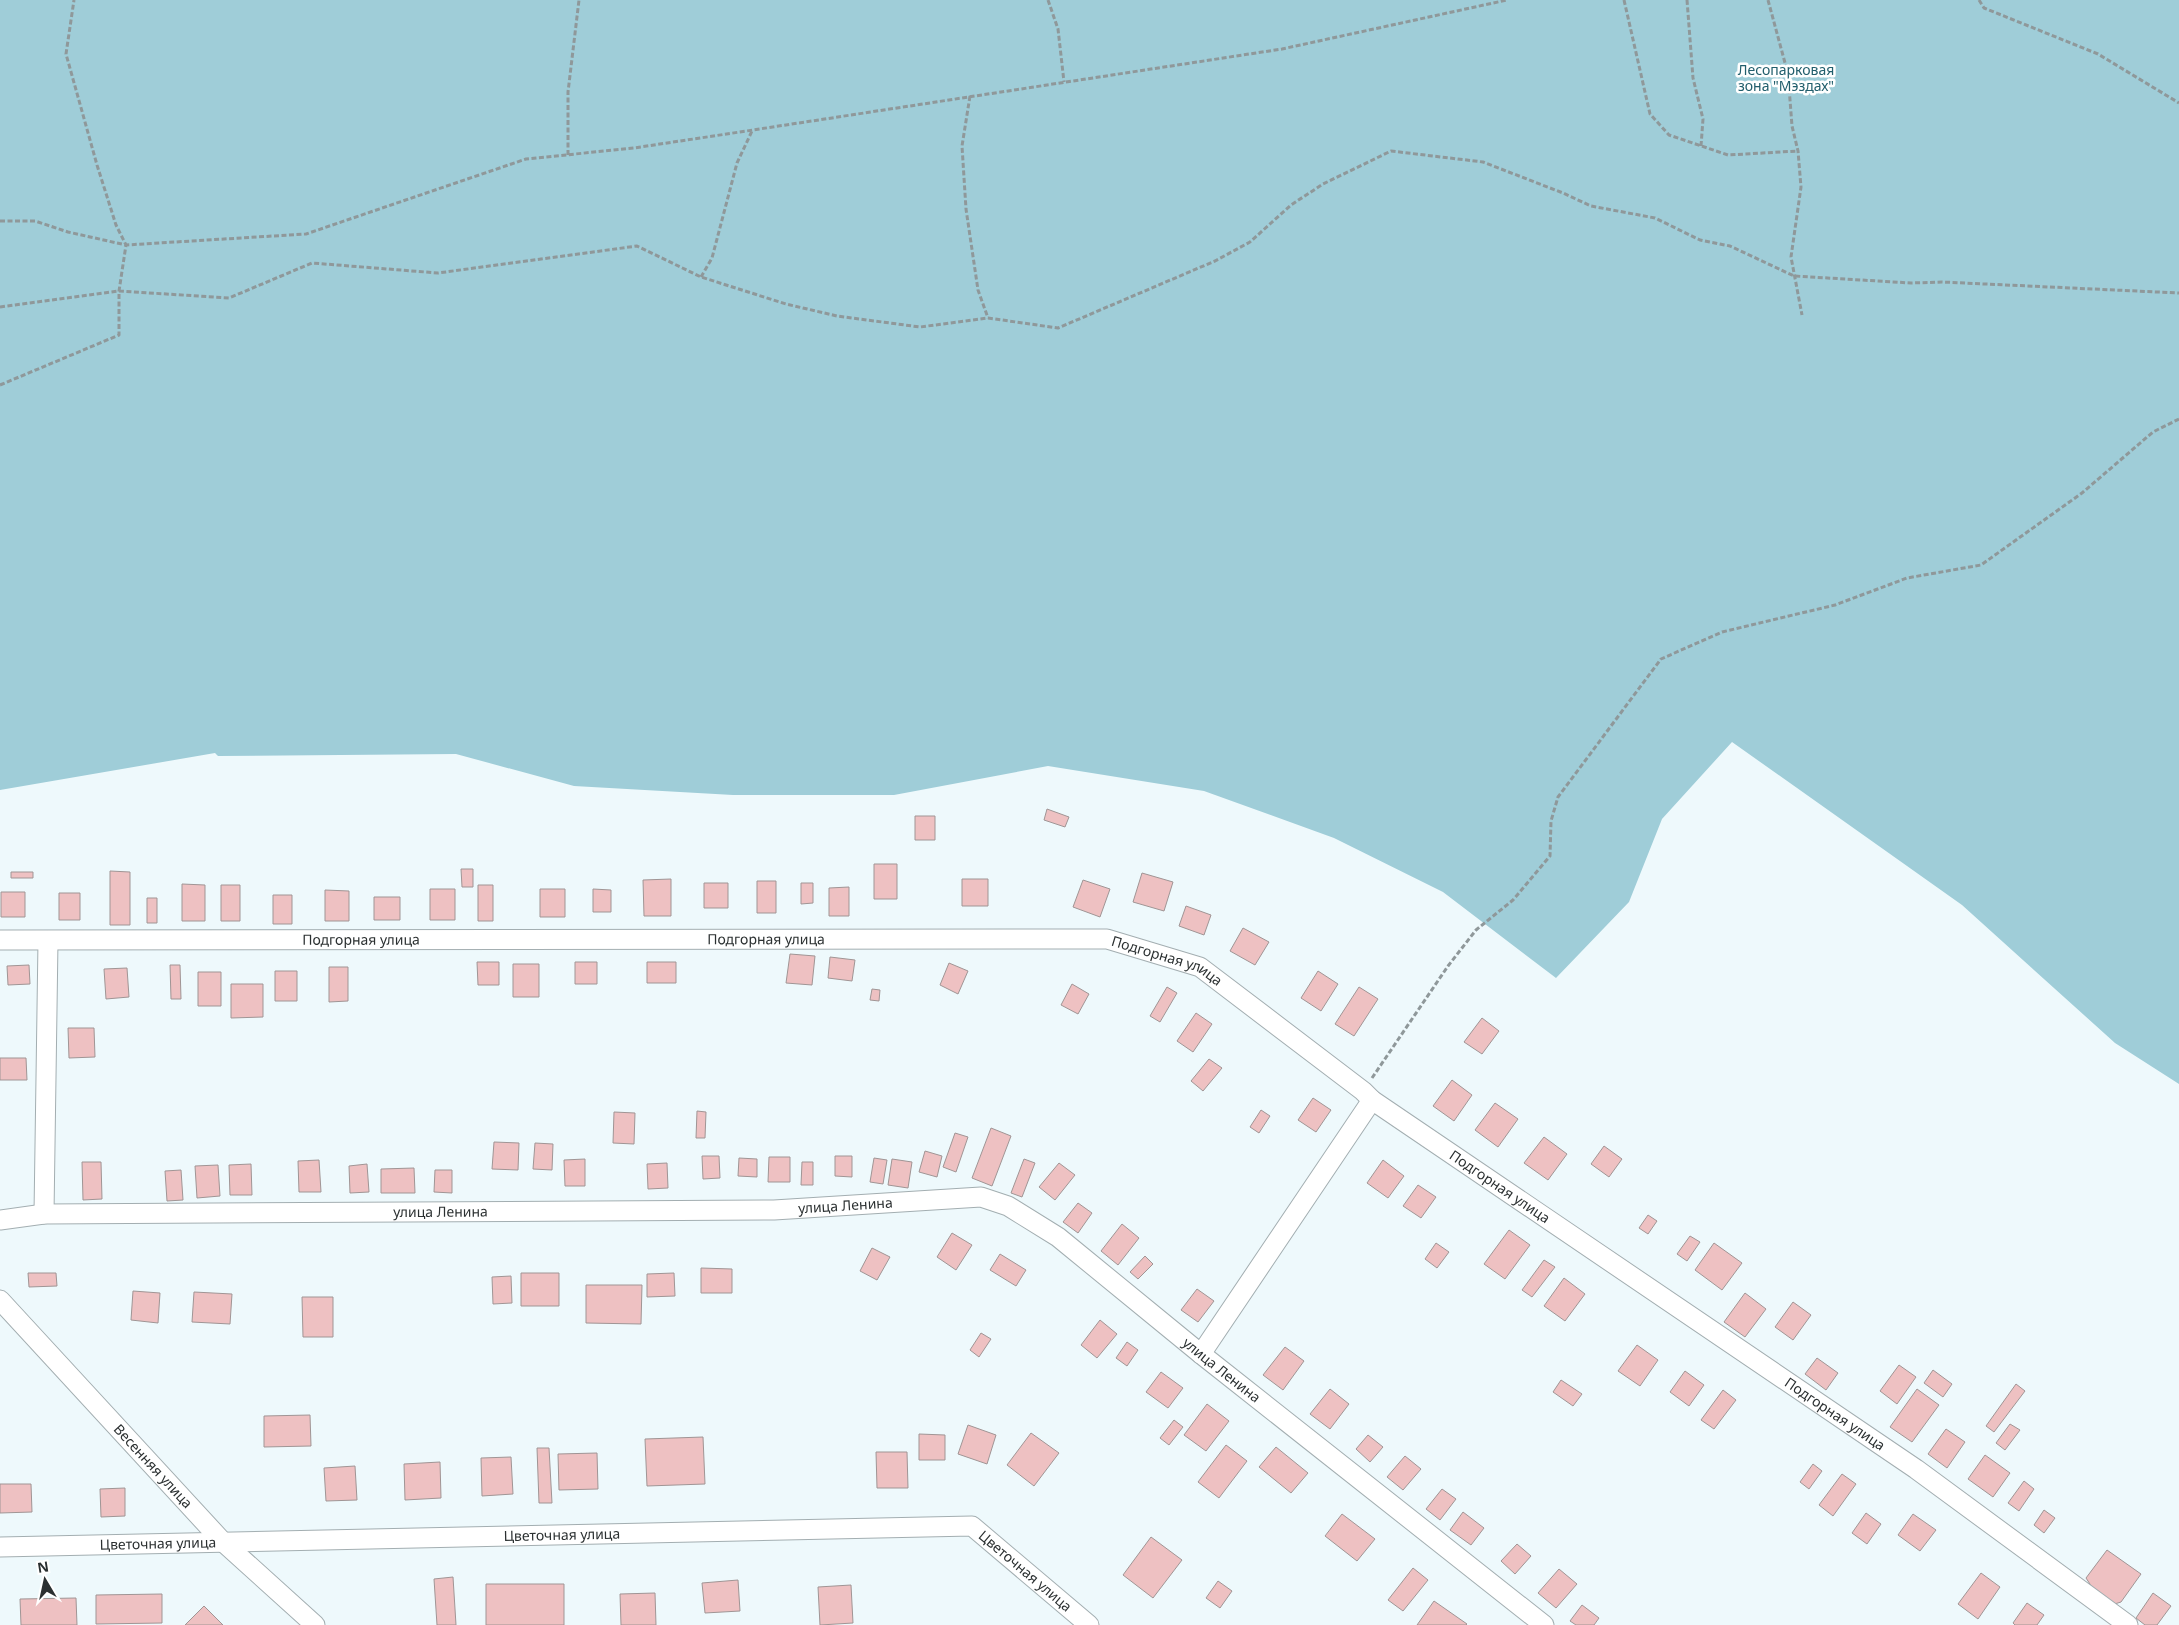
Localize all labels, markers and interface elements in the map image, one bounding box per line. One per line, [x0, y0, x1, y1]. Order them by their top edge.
park label: Лесопарковая зона "Мэздах" [1738, 60, 1834, 95]
street label: Подгорная улица [707, 929, 825, 948]
street label: Подгорная улица [302, 930, 420, 949]
street label: Подгорная улица [1109, 931, 1227, 990]
street label: Подгорная улица [1446, 1145, 1554, 1227]
street label: улица Ленина [798, 1193, 893, 1217]
street label: улица Ленина [393, 1202, 488, 1221]
street label: улица Ленина [1179, 1333, 1265, 1407]
street label: Подгорная улица [1781, 1373, 1889, 1454]
street label: Весенняя улица [110, 1420, 197, 1512]
street label: Цветочная улица [503, 1524, 620, 1545]
street label: Цветочная улица [975, 1526, 1076, 1616]
street label: Цветочная улица [99, 1532, 216, 1554]
north arrow [20, 1555, 70, 1605]
text: N [36, 1556, 50, 1577]

